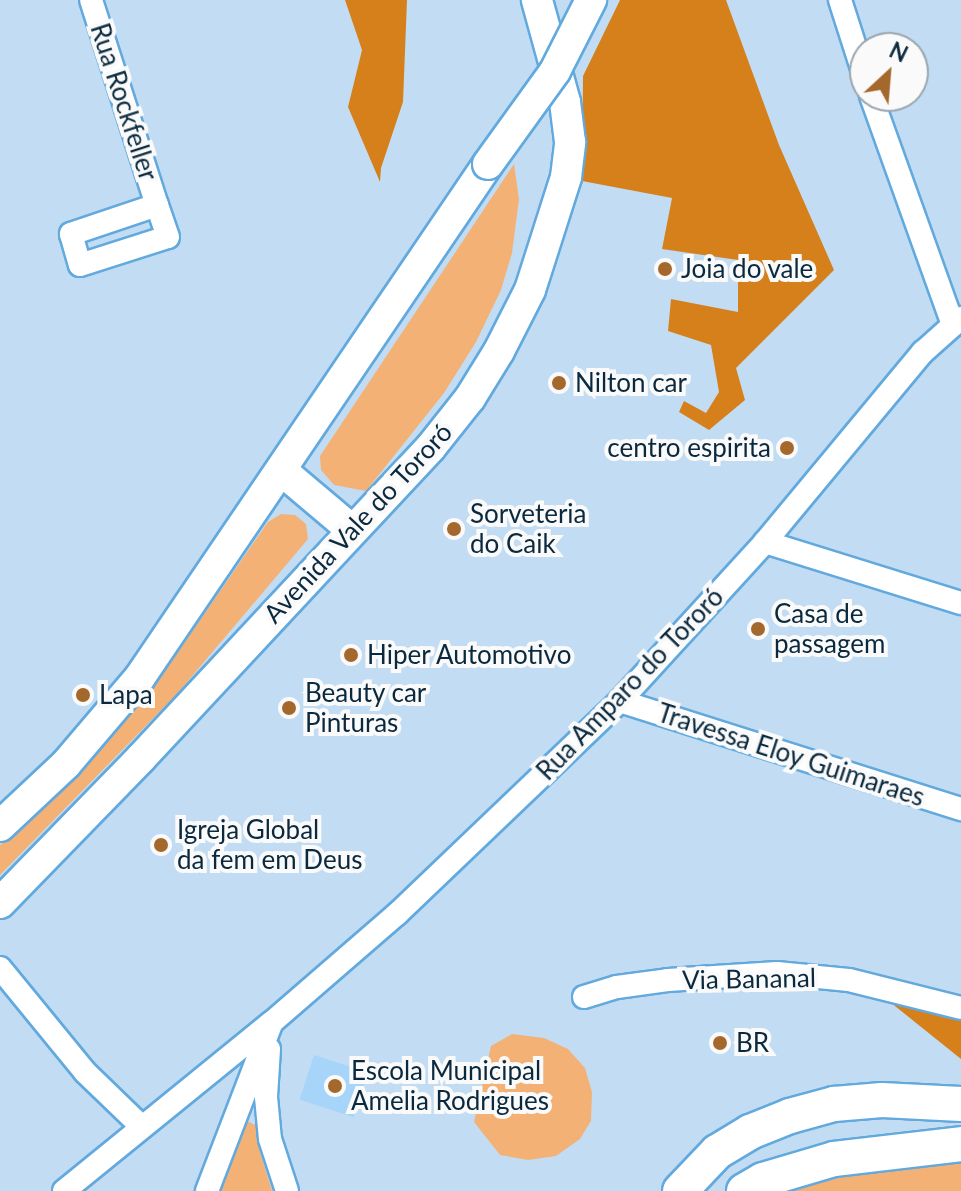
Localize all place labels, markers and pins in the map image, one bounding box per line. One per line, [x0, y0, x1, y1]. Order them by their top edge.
place label: Joia do vale [681, 253, 814, 285]
marker: Joia do vale [656, 260, 674, 278]
place label: Nilton car [575, 367, 687, 399]
marker: Nilton car [550, 374, 568, 392]
place label: centro espirita [607, 432, 771, 464]
marker: centro espirita [778, 439, 796, 457]
place label: Sorveteria do Caik [470, 498, 587, 560]
marker: Sorveteria do Caik [445, 520, 463, 538]
place label: Casa de passagem [774, 598, 885, 660]
marker: Casa de passagem [749, 620, 767, 638]
place label: Hiper Automotivo [367, 639, 573, 671]
marker: Hiper Automotivo [342, 646, 360, 664]
place label: Beauty car Pinturas [305, 677, 427, 738]
place label: Lapa [99, 679, 153, 711]
marker: Lapa [74, 686, 92, 704]
marker: Beauty car Pinturas [280, 699, 298, 717]
place label: Igreja Global da fem em Deus [177, 814, 362, 876]
marker: Igreja Global da fem em Deus [152, 836, 170, 854]
place label: BR [736, 1027, 769, 1059]
marker: BR [711, 1034, 729, 1052]
place label: Escola Municipal Amelia Rodrigues [351, 1055, 549, 1116]
marker: Escola Municipal Amelia Rodrigues [326, 1077, 344, 1095]

